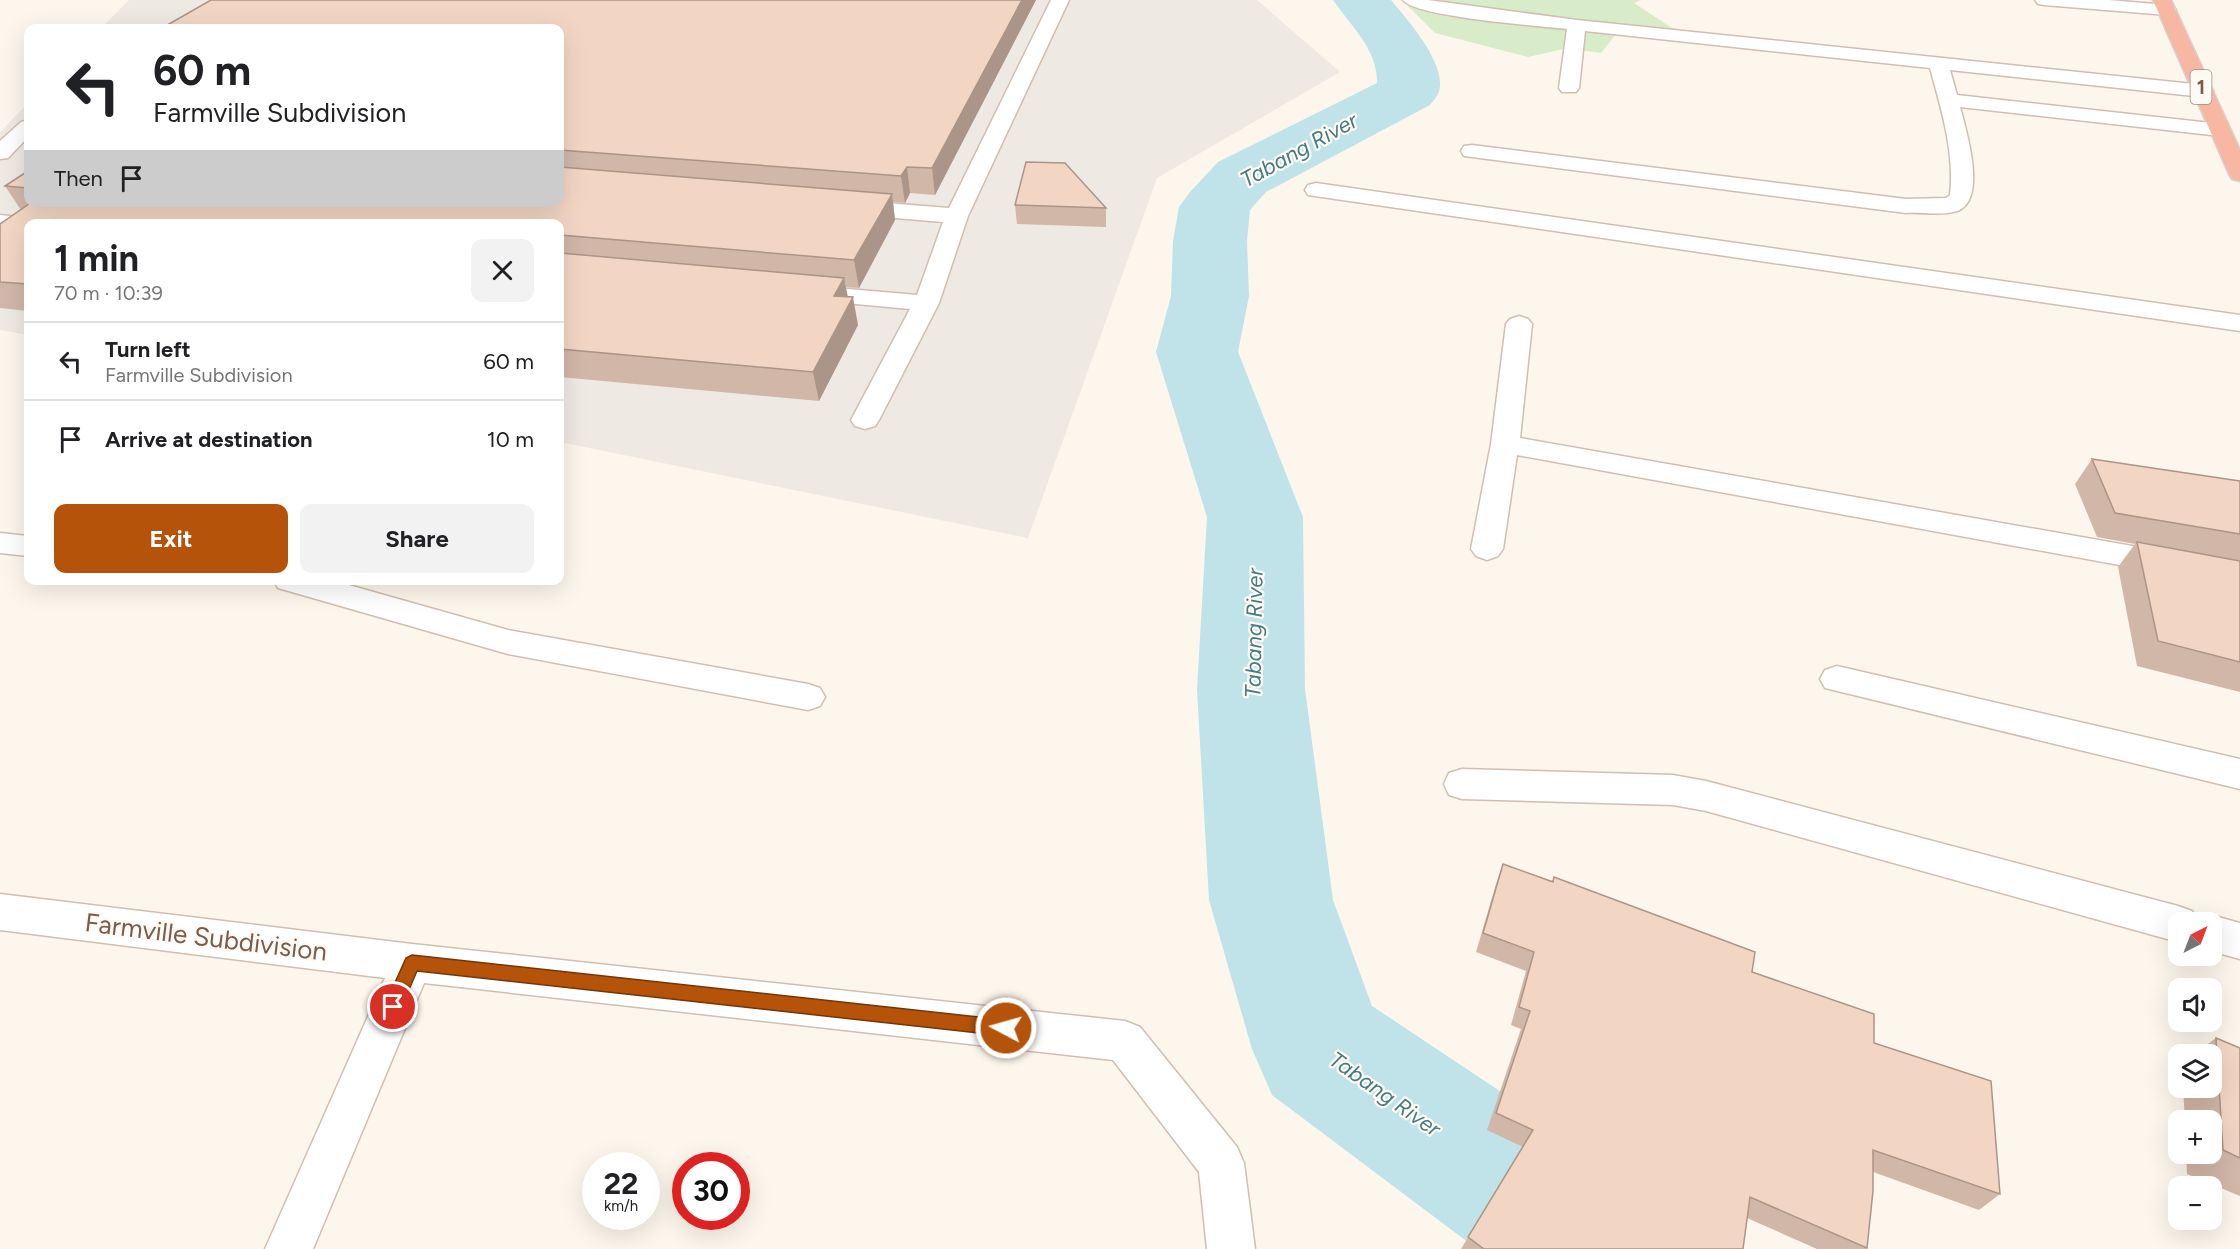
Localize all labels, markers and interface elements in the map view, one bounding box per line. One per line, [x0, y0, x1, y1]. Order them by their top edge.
text: 60 m [153, 45, 251, 96]
icon: left [54, 48, 132, 126]
road number: 1 [2190, 70, 2212, 104]
text: Farmville Subdivision [153, 96, 406, 129]
water label: Tabang River [1236, 106, 1364, 193]
icon: arrive [115, 162, 148, 195]
text: Then [54, 165, 103, 192]
text: 1 min [54, 237, 139, 280]
button: close [471, 239, 534, 302]
text: 70 m · 10:39 [54, 281, 163, 305]
text: Turn left [105, 336, 191, 363]
icon: left [54, 345, 87, 378]
text: 60 m [483, 348, 534, 375]
text: Farmville Subdivision [105, 363, 293, 387]
icon: arrive [54, 423, 87, 456]
text: Arrive at destination [105, 426, 313, 453]
text: 10 m [487, 426, 534, 453]
button: Exit [54, 504, 288, 573]
button: Share [300, 504, 534, 573]
water label: Tabang River [1239, 566, 1269, 698]
street label: Farmville Subdivision [83, 906, 329, 968]
north arrow [2168, 912, 2222, 966]
map controls [2168, 912, 2222, 1230]
button: sound [2168, 978, 2222, 1032]
pin [367, 981, 418, 1032]
icon: arrive [376, 990, 409, 1023]
position arrow [974, 996, 1038, 1060]
button: layers [2168, 1044, 2222, 1098]
water label: Tabang River [1324, 1046, 1447, 1143]
button: + [2168, 1110, 2222, 1164]
speed limit sign: 30 [672, 1152, 750, 1230]
text: 22 [604, 1165, 638, 1202]
button: − [2168, 1176, 2222, 1230]
text: km/h [604, 1197, 638, 1215]

